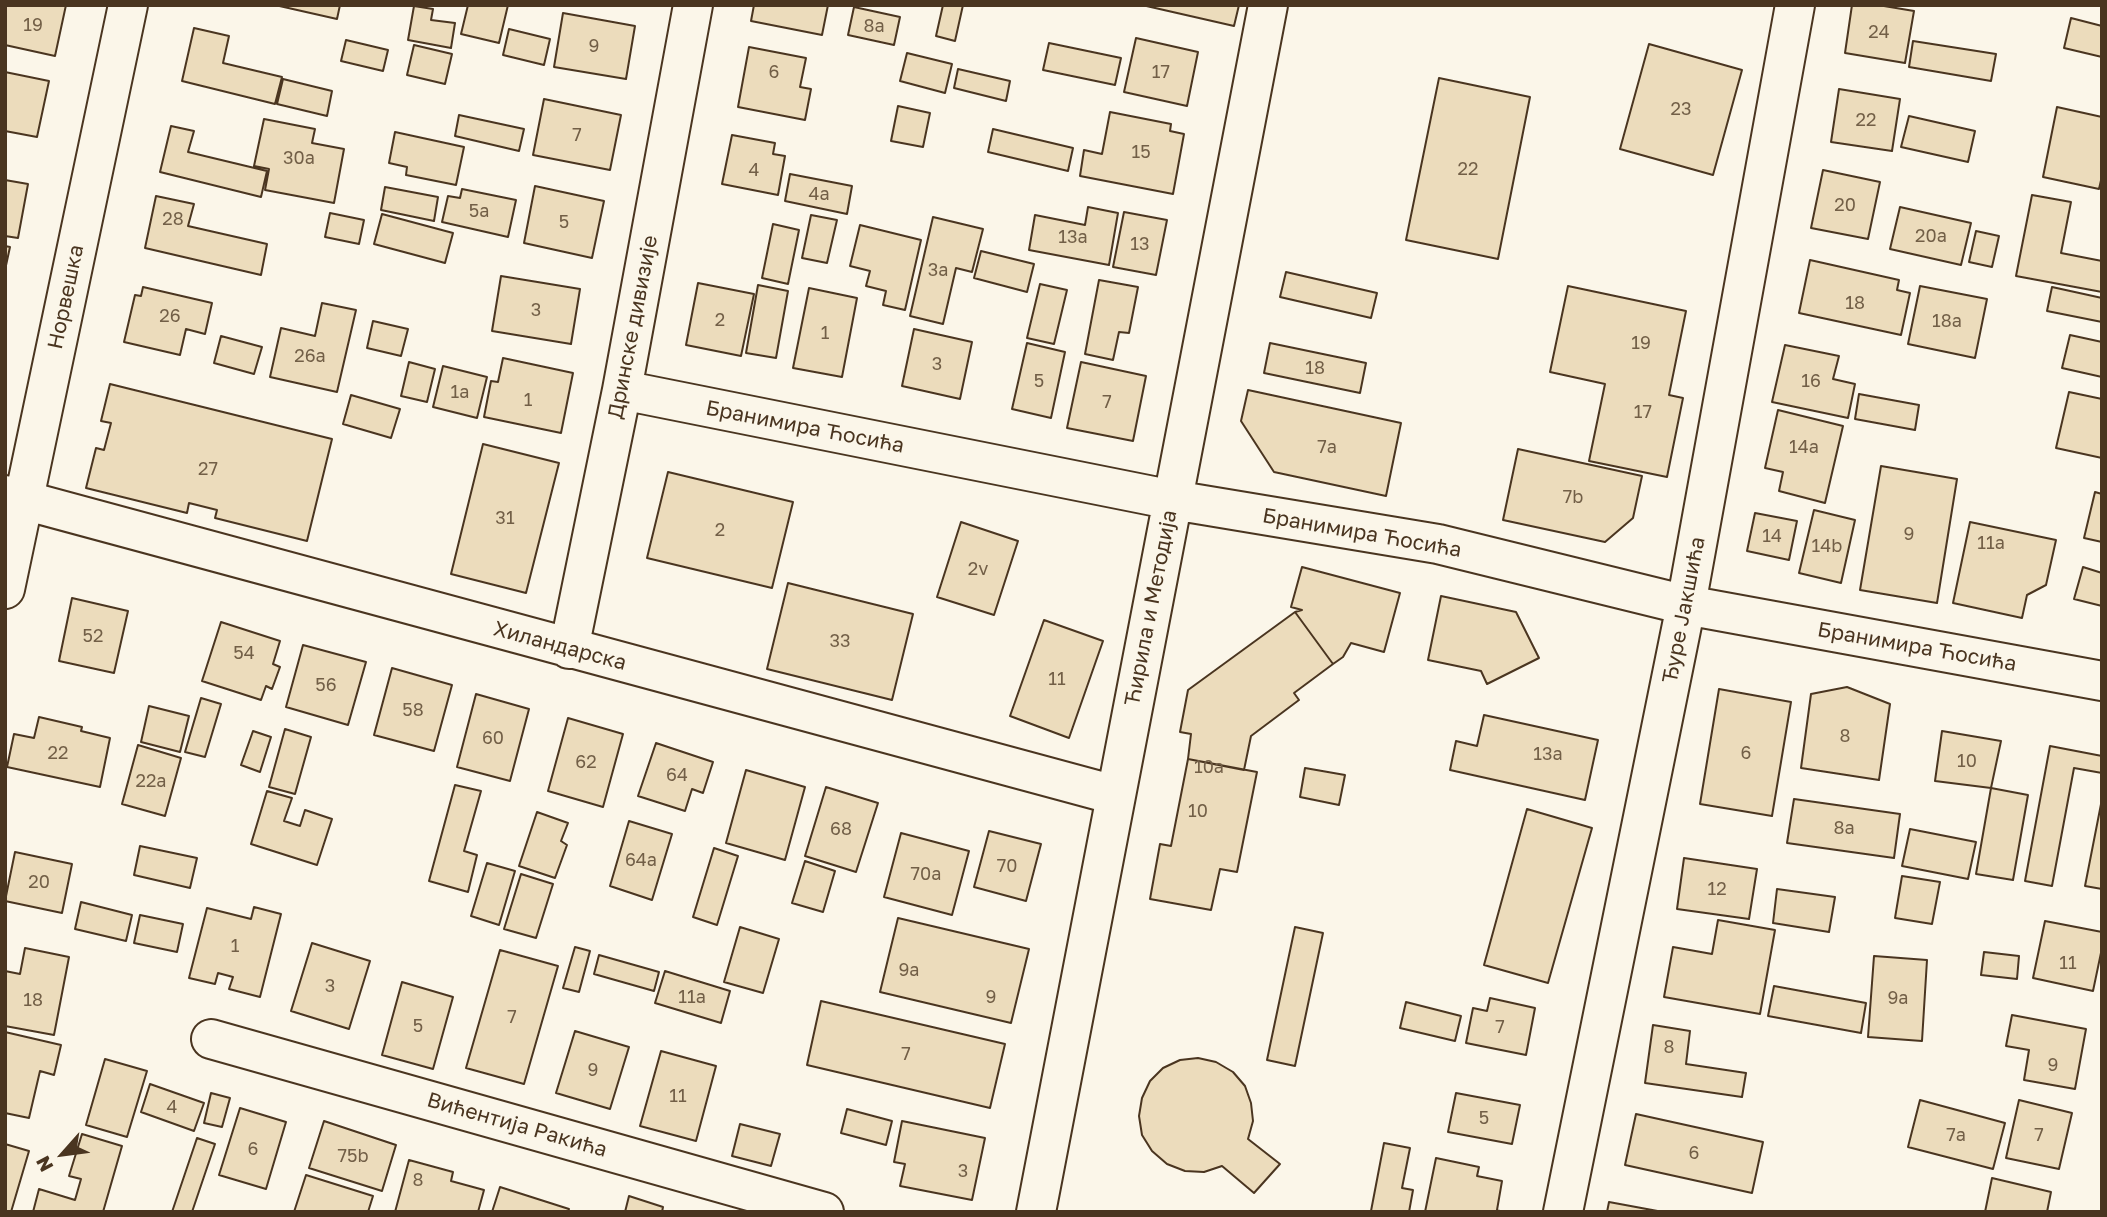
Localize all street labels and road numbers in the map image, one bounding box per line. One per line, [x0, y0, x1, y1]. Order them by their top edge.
street label: Дринске дивизије [603, 233, 663, 421]
street label: Норвешка [43, 242, 89, 352]
street label: Бранимира Ћосића [704, 395, 906, 459]
street label: Бранимира Ћосића [1261, 503, 1463, 563]
street label: Ћирила и Методија [1120, 508, 1182, 708]
street label: Ђуре Јакшића [1657, 535, 1711, 685]
street label: Хиландарска [491, 616, 629, 676]
street label: Бранимира Ћосића [1816, 617, 2018, 677]
street label: Вићентија Ракића [424, 1087, 610, 1163]

